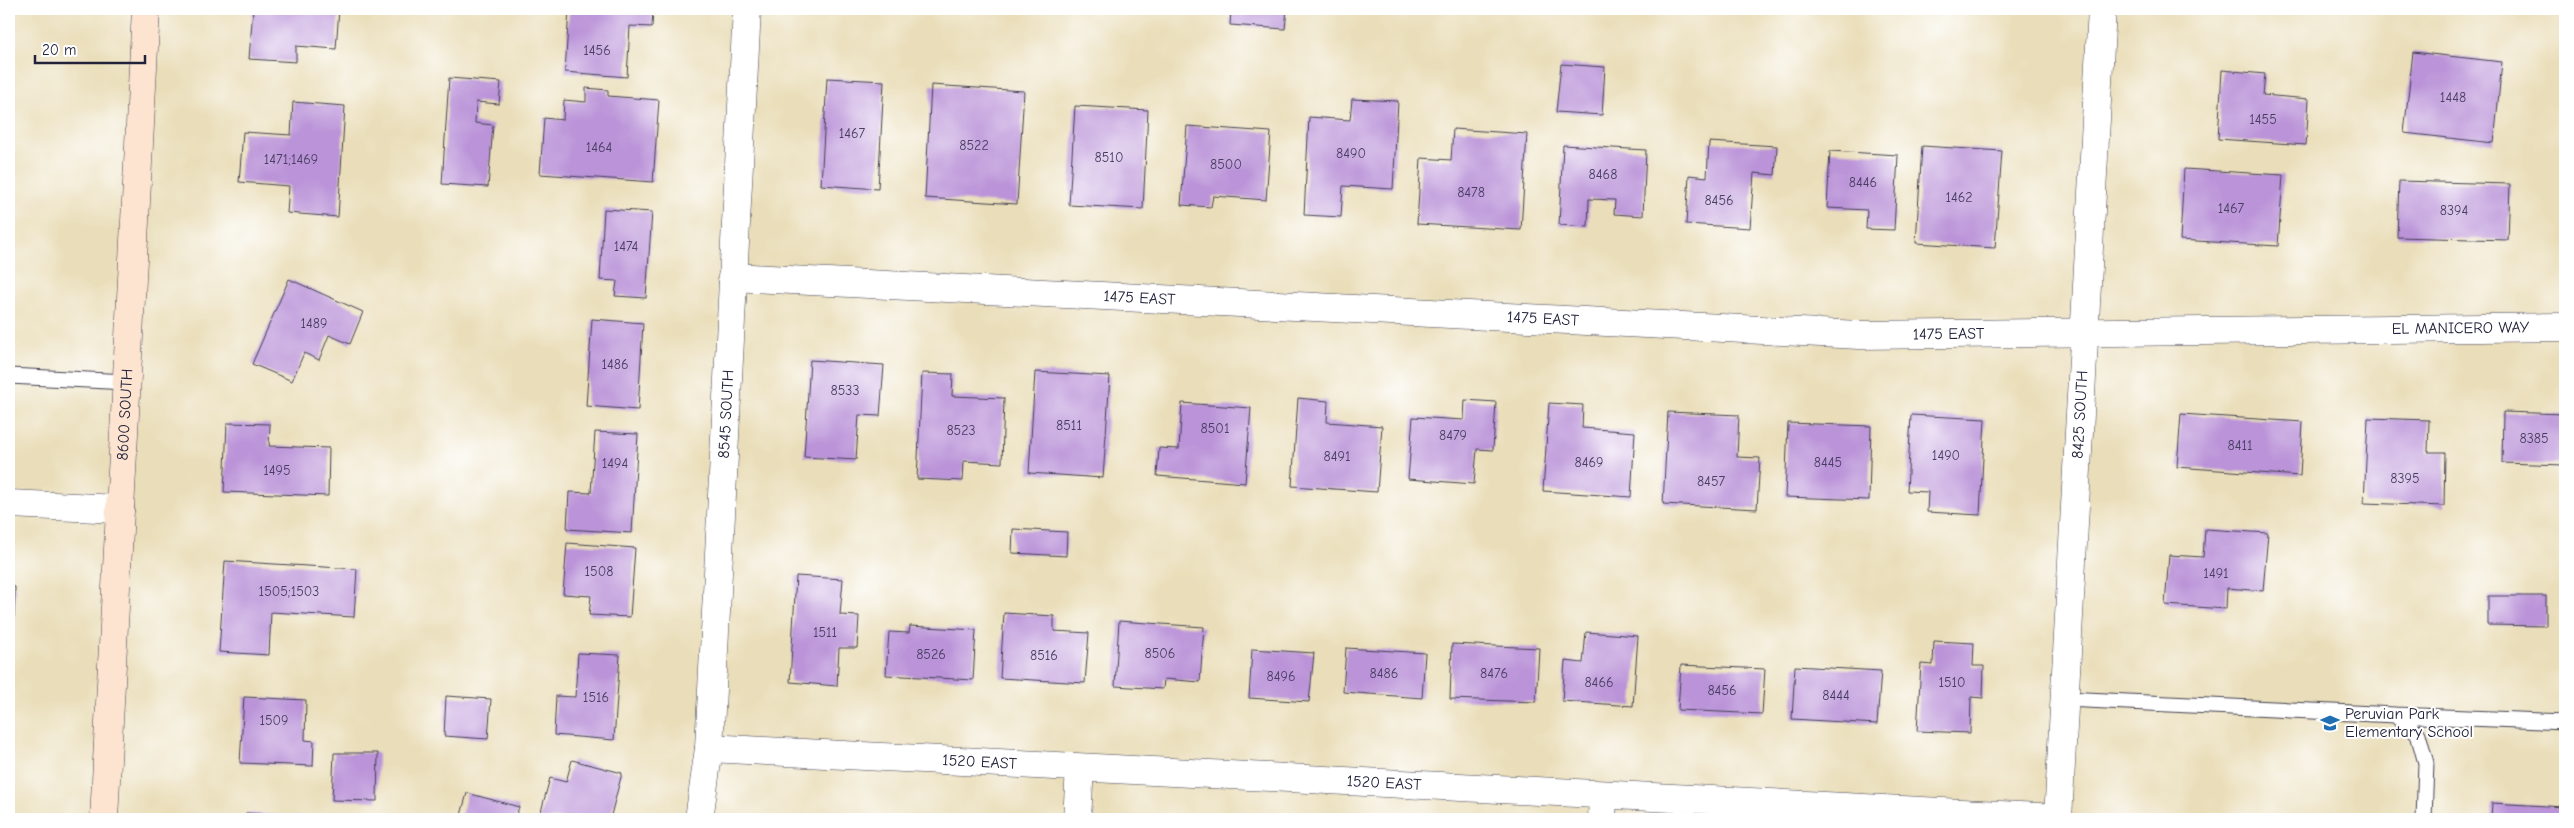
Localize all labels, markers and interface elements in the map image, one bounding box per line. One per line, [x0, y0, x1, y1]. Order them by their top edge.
scale bar [35, 32, 145, 64]
text: 20 m [42, 41, 76, 59]
house number: 1456 [583, 42, 611, 59]
house number: 1448 [2440, 89, 2466, 106]
house number: 1455 [2249, 111, 2277, 128]
house number: 1467 [839, 125, 866, 142]
house number: 8522 [959, 137, 989, 154]
house number: 1464 [586, 139, 613, 156]
house number: 8490 [1336, 145, 1366, 162]
house number: 8510 [1095, 149, 1123, 166]
house number: 1471;1469 [264, 151, 318, 168]
house number: 8500 [1210, 156, 1242, 173]
house number: 8468 [1589, 166, 1617, 183]
house number: 8446 [1849, 174, 1877, 191]
house number: 8478 [1457, 184, 1485, 201]
house number: 1462 [1945, 189, 1973, 206]
house number: 8456 [1704, 192, 1734, 209]
house number: 1467 [2218, 200, 2245, 217]
house number: 8394 [2440, 202, 2468, 219]
house number: 1474 [614, 238, 639, 255]
street label: 1475 EAST [1103, 287, 1176, 309]
street label: 1475 EAST [1507, 308, 1580, 330]
house number: 1489 [301, 315, 327, 332]
street label: EL MANICERO WAY [2392, 318, 2530, 338]
street label: 1475 EAST [1912, 325, 1985, 343]
house number: 1486 [601, 356, 629, 373]
street label: 8600 SOUTH [114, 368, 136, 461]
street label: 8545 SOUTH [715, 369, 737, 459]
street label: 8425 SOUTH [2069, 370, 2091, 459]
house number: 8533 [831, 382, 859, 399]
house number: 8511 [1056, 417, 1082, 434]
house number: 8501 [1201, 420, 1229, 437]
house number: 8523 [946, 422, 976, 439]
house number: 8479 [1439, 427, 1467, 444]
house number: 8385 [2519, 430, 2549, 447]
house number: 8411 [2227, 437, 2253, 454]
house number: 1490 [1932, 447, 1960, 464]
house number: 8491 [1324, 448, 1350, 465]
house number: 8469 [1574, 454, 1604, 471]
house number: 8445 [1814, 454, 1842, 471]
house number: 1494 [602, 455, 628, 472]
house number: 1495 [263, 462, 291, 479]
house number: 8395 [2390, 470, 2420, 487]
house number: 8457 [1697, 473, 1725, 490]
house number: 1508 [585, 563, 613, 580]
house number: 1491 [2203, 565, 2229, 582]
house number: 1505;1503 [259, 583, 319, 600]
house number: 1511 [813, 624, 837, 641]
house number: 8506 [1145, 645, 1175, 662]
house number: 8526 [916, 646, 946, 663]
house number: 8516 [1030, 647, 1058, 664]
house number: 8486 [1370, 665, 1398, 682]
house number: 8476 [1480, 665, 1508, 682]
house number: 8496 [1266, 668, 1296, 685]
house number: 8466 [1584, 674, 1614, 691]
house number: 1510 [1938, 674, 1966, 691]
house number: 8456 [1707, 682, 1737, 699]
house number: 8444 [1822, 687, 1850, 704]
house number: 1516 [583, 689, 609, 706]
place label: Peruvian Park Elementary School [2345, 705, 2473, 741]
house number: 1509 [259, 712, 289, 729]
school or university icon: Peruvian Park Elementary School [2319, 712, 2341, 734]
street label: 1520 EAST [942, 751, 1018, 773]
street label: 1520 EAST [1346, 772, 1422, 794]

